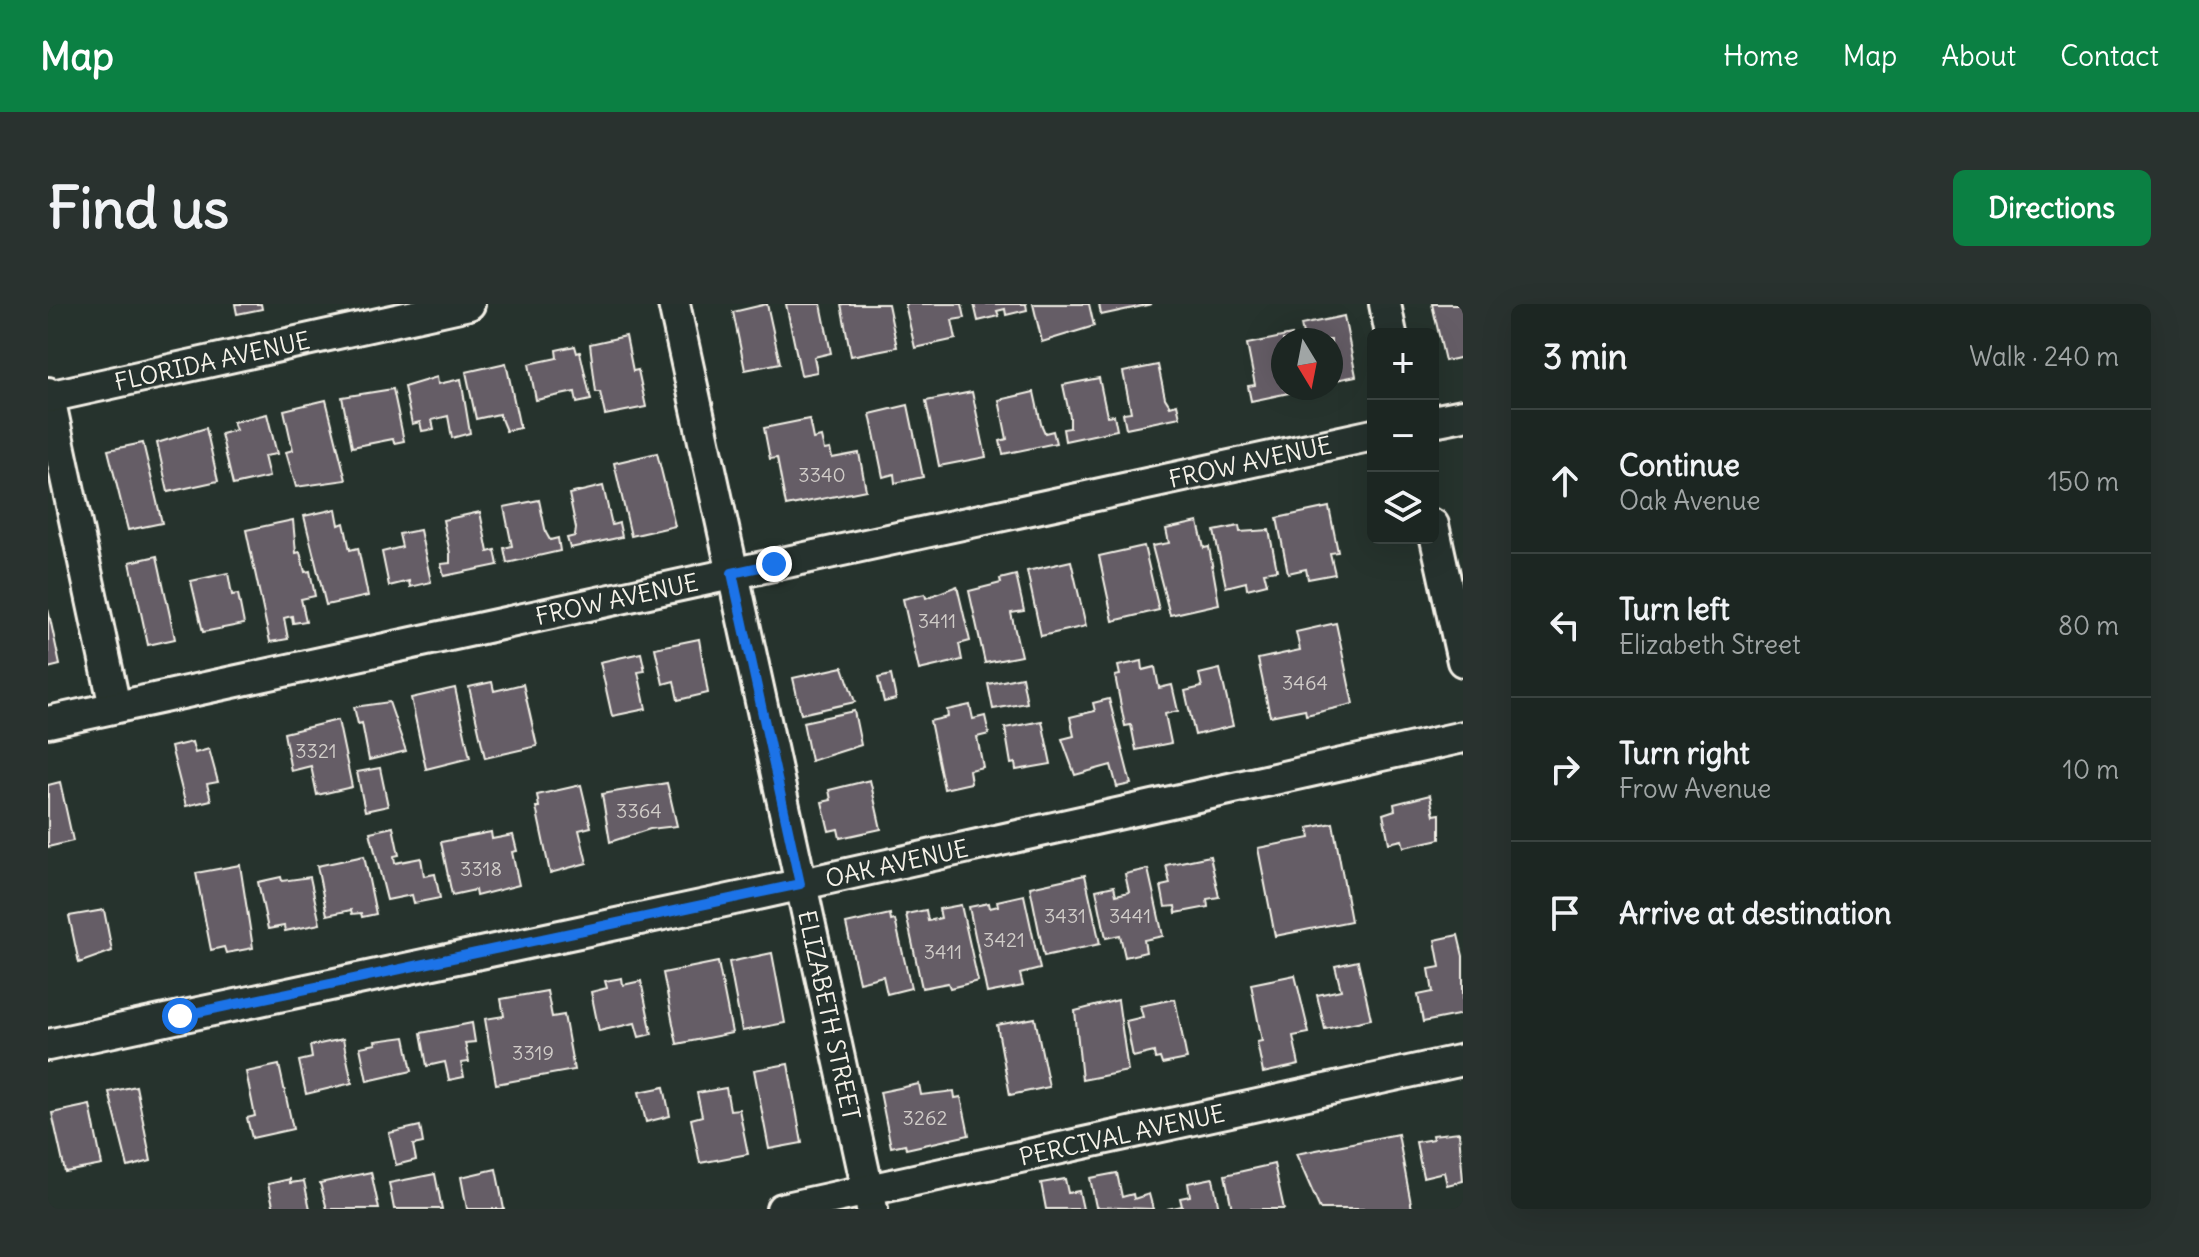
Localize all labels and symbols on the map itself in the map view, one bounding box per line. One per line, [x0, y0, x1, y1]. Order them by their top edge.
street label: FLORIDA AVENUE [112, 325, 312, 397]
north arrow [1271, 328, 1343, 400]
street label: FROW AVENUE [1166, 429, 1334, 494]
house number: 3340 [798, 462, 846, 487]
route end [756, 546, 792, 582]
street label: FROW AVENUE [533, 567, 701, 631]
house number: 3411 [918, 608, 956, 633]
house number: 3464 [1282, 670, 1328, 695]
house number: 3321 [295, 738, 337, 763]
house number: 3364 [616, 798, 662, 823]
street label: OAK AVENUE [822, 833, 971, 893]
house number: 3318 [460, 856, 502, 881]
house number: 3431 [1044, 903, 1086, 928]
house number: 3441 [1109, 903, 1151, 928]
street label: ELIZABETH STREET [792, 907, 867, 1123]
house number: 3421 [983, 927, 1025, 952]
house number: 3411 [924, 939, 962, 964]
route start [162, 998, 198, 1034]
house number: 3319 [512, 1040, 554, 1065]
street label: PERCIVAL AVENUE [1016, 1098, 1227, 1172]
house number: 3262 [903, 1105, 947, 1130]

